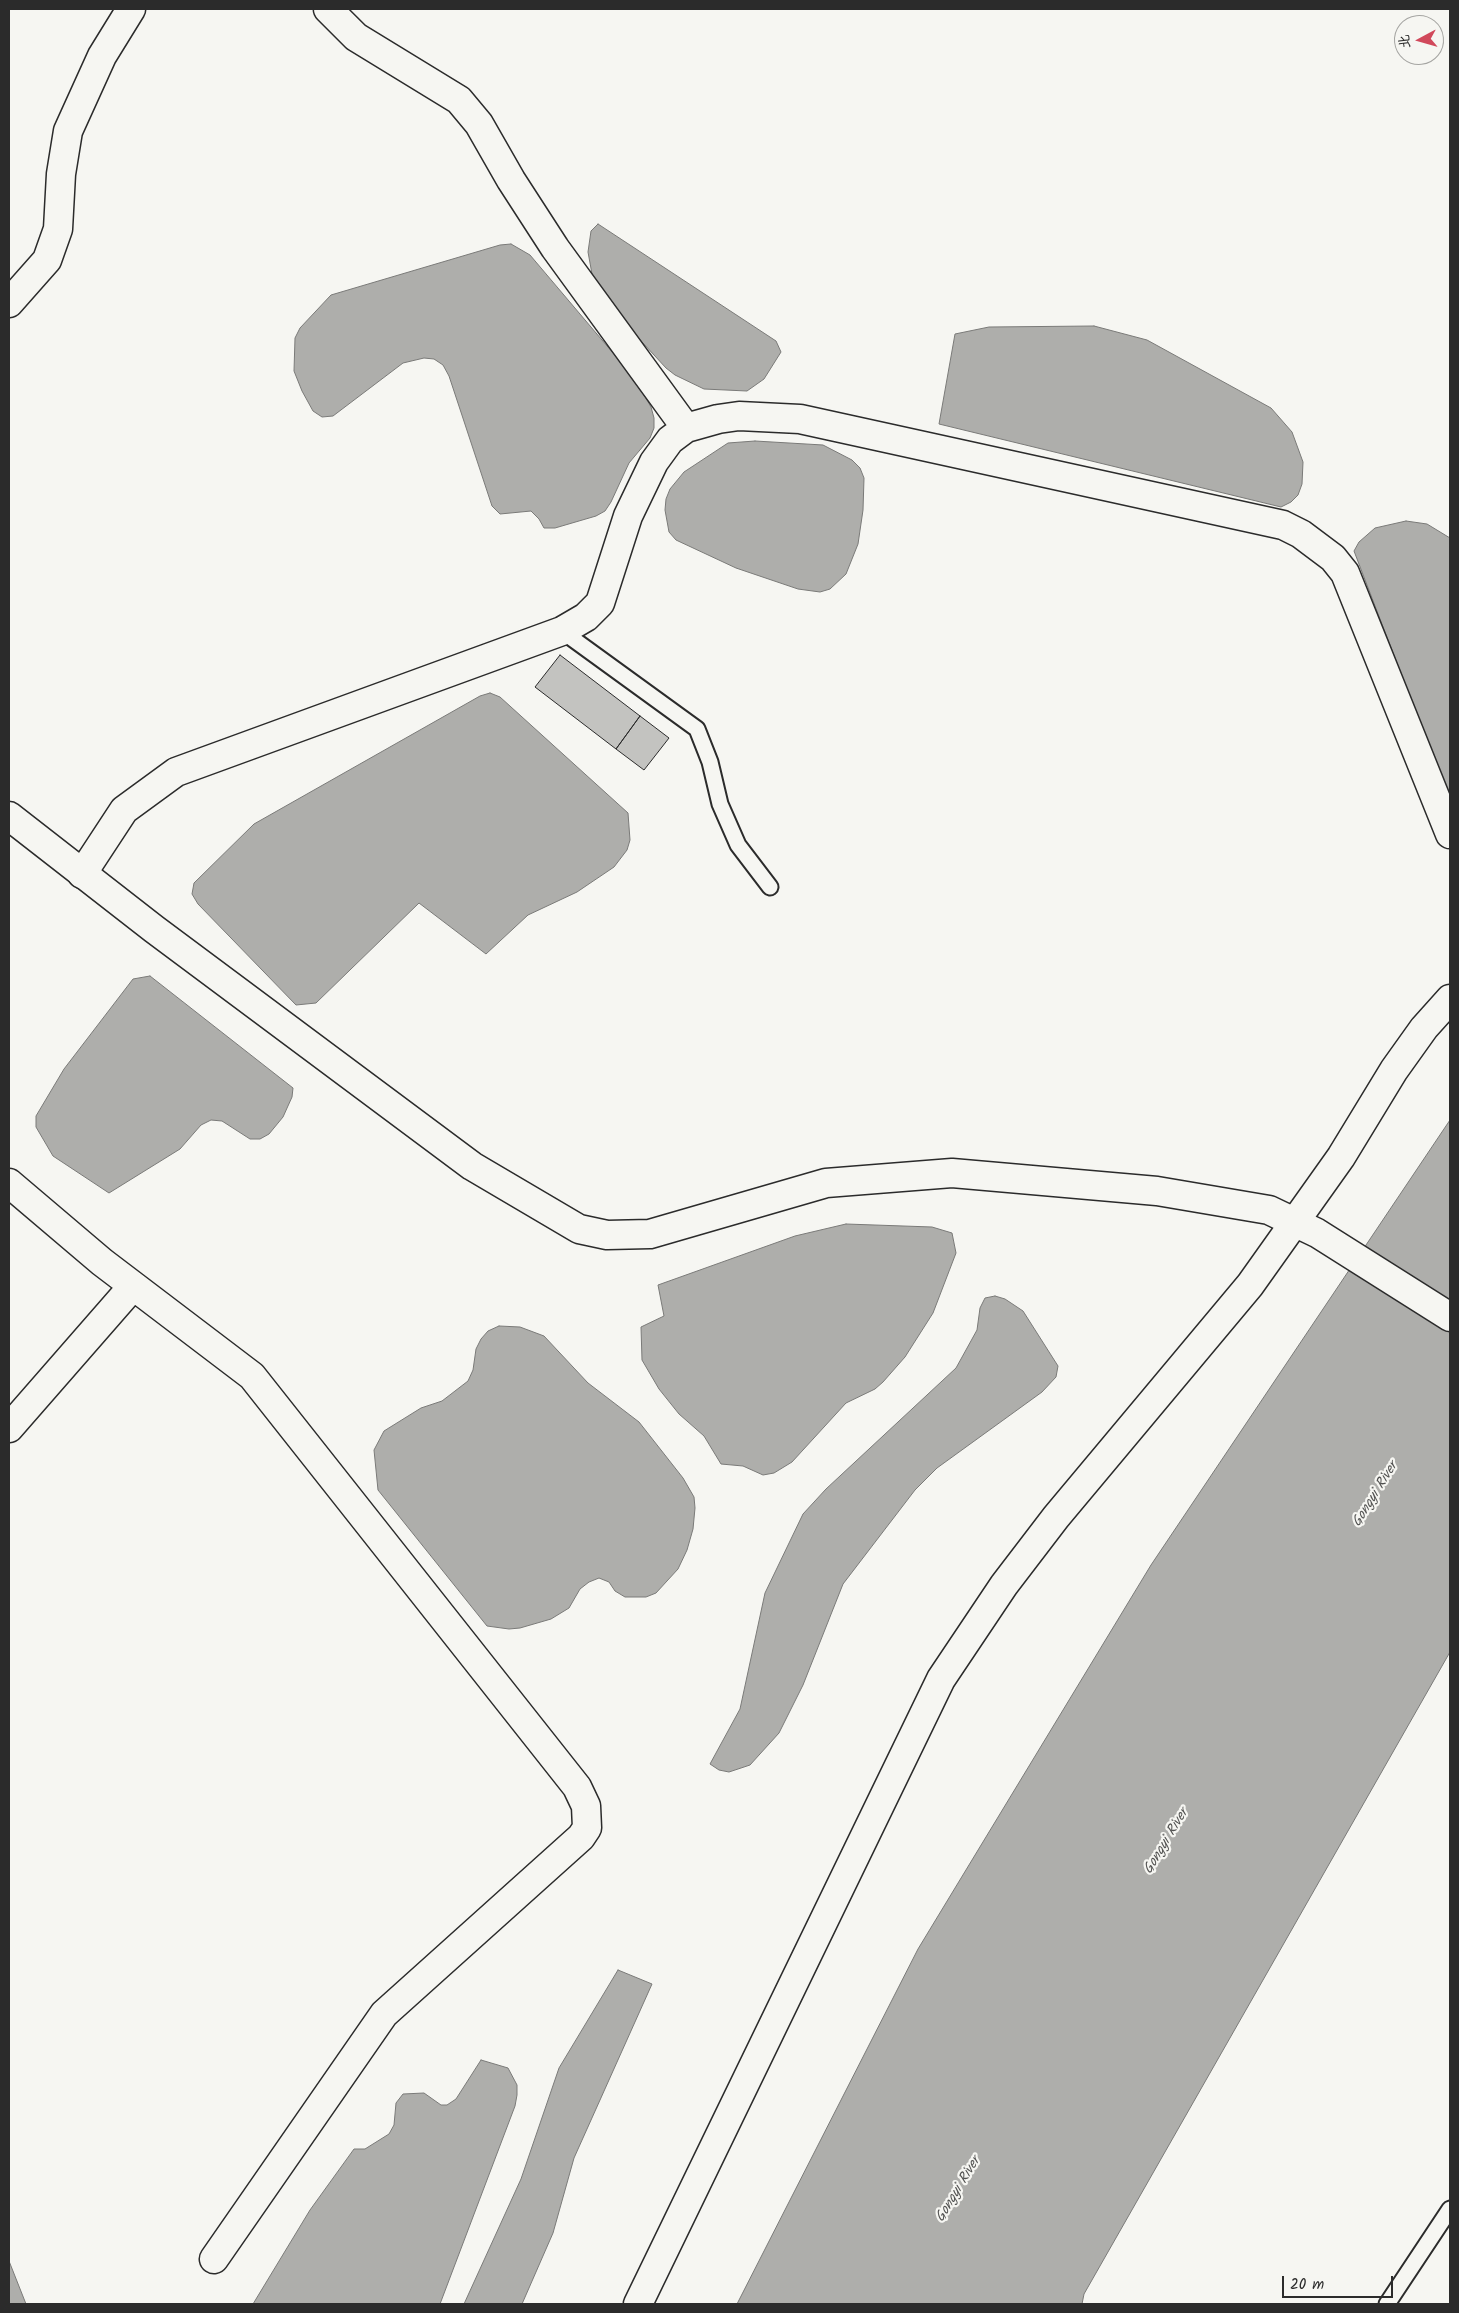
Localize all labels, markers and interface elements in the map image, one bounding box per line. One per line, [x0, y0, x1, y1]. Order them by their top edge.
north arrow [1394, 15, 1444, 65]
text: 北 [1393, 33, 1417, 50]
water label: Gongyi River [1350, 1460, 1402, 1530]
water label: Gongyi River [1141, 1806, 1193, 1878]
water label: Gongyi River [933, 2154, 985, 2226]
scale bar [1284, 2266, 1395, 2298]
text: 20 m [1290, 2273, 1324, 2297]

